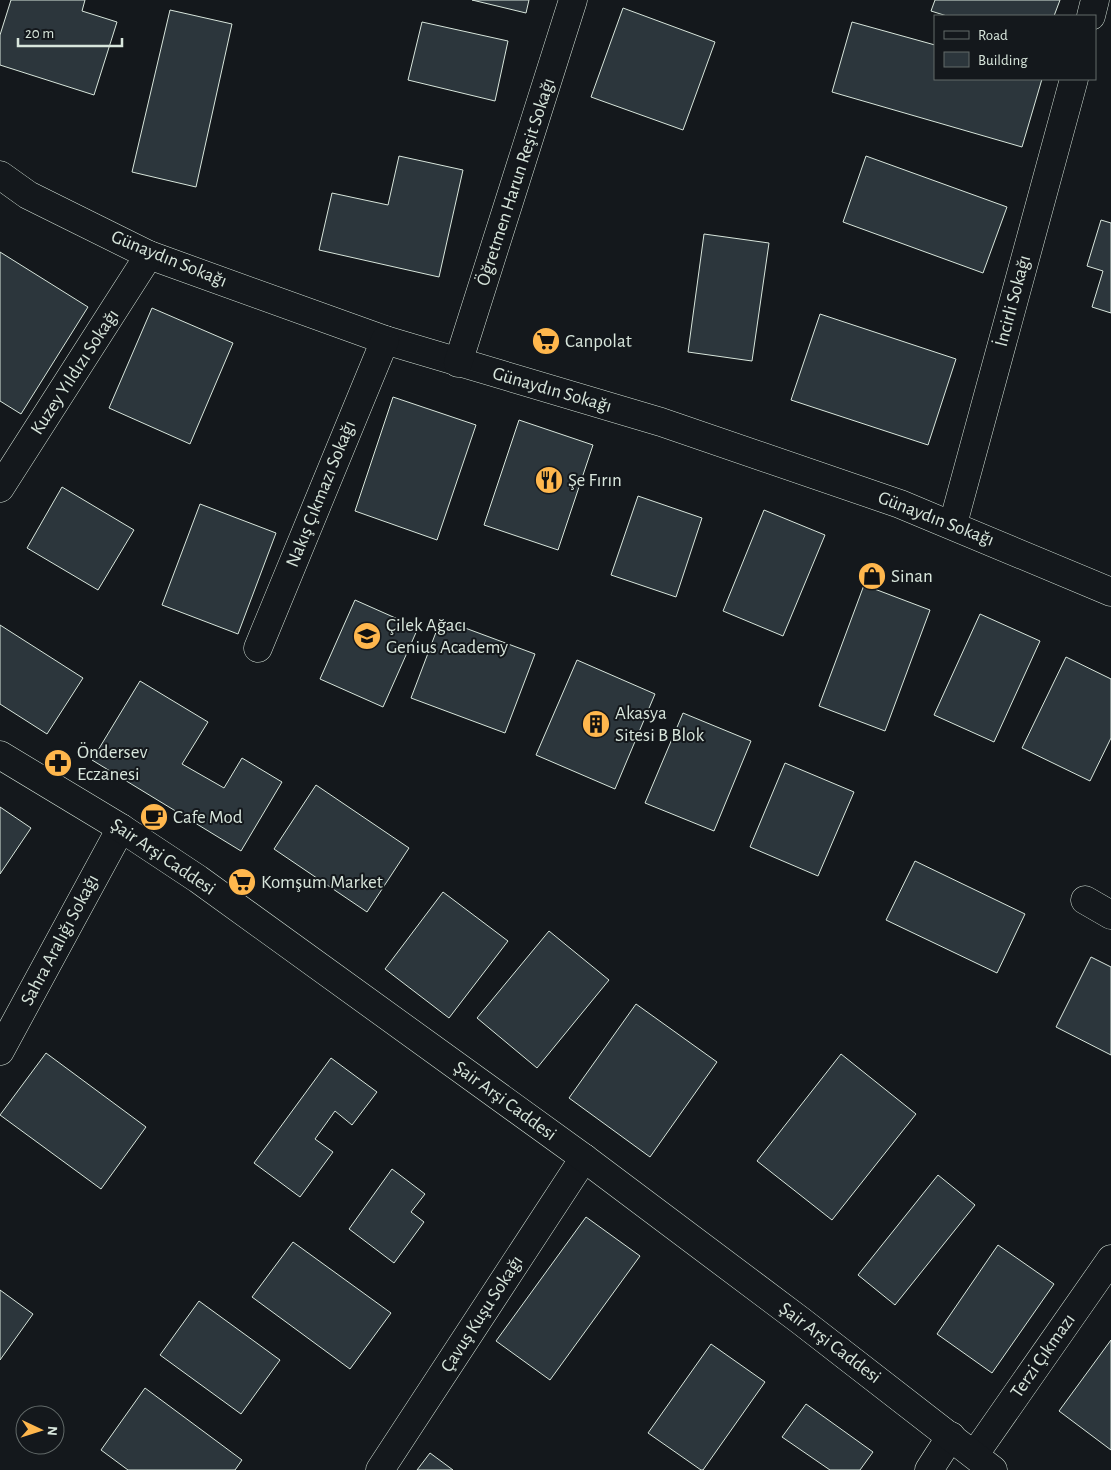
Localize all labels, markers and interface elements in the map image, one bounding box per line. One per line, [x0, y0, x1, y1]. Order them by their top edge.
scale bar [18, 15, 121, 47]
legend [934, 15, 1096, 80]
text: 20 m [25, 26, 54, 41]
text: Road [978, 28, 1008, 43]
text: Building [978, 53, 1028, 68]
street label: Öğretmen Harun Reşit Sokağı [472, 75, 559, 288]
street label: Günaydın Sokağı [108, 227, 230, 291]
street label: İncirli Sokağı [991, 253, 1034, 349]
street label: Kuzey Yıldızı Sokağı [27, 306, 123, 438]
supermarket icon: Canpolat [531, 326, 561, 356]
place label: Canpolat [565, 332, 632, 351]
street label: Günaydın Sokağı [490, 364, 614, 416]
street label: Nakış Çıkmazı Sokağı [283, 418, 359, 570]
restaurant icon: Şe Fırın [534, 465, 564, 495]
place label: Şe Fırın [568, 471, 622, 490]
street label: Günaydın Sokağı [875, 488, 997, 550]
shop icon: Sinan [857, 561, 887, 591]
place label: Sinan [891, 567, 933, 586]
place label: Çilek Ağacı Genius Academy [386, 616, 508, 657]
school or university icon: Çilek Ağacı Genius Academy [352, 621, 382, 651]
place label: Akasya Sitesi B Blok [615, 704, 704, 745]
building icon: Akasya Sitesi B Blok [581, 709, 611, 739]
place label: Öndersev Eczanesi [77, 742, 147, 784]
pharmacy icon: Öndersev Eczanesi [43, 748, 73, 778]
cafe icon: Cafe Mod [139, 802, 169, 832]
place label: Cafe Mod [173, 808, 243, 827]
street label: Şair Arşi Caddesi [107, 815, 219, 899]
supermarket icon: Komşum Market [227, 867, 257, 897]
street label: Sahra Aralığı Sokağı [17, 871, 103, 1009]
place label: Komşum Market [261, 873, 383, 892]
street label: Şair Arşi Caddesi [450, 1058, 560, 1144]
street label: Çavuş Kuşu Sokağı [437, 1252, 527, 1376]
street label: Şair Arşi Caddesi [776, 1299, 884, 1387]
street label: Terzi Çıkmazı [1007, 1310, 1079, 1402]
north arrow [15, 1405, 65, 1455]
text: N [45, 1425, 59, 1436]

